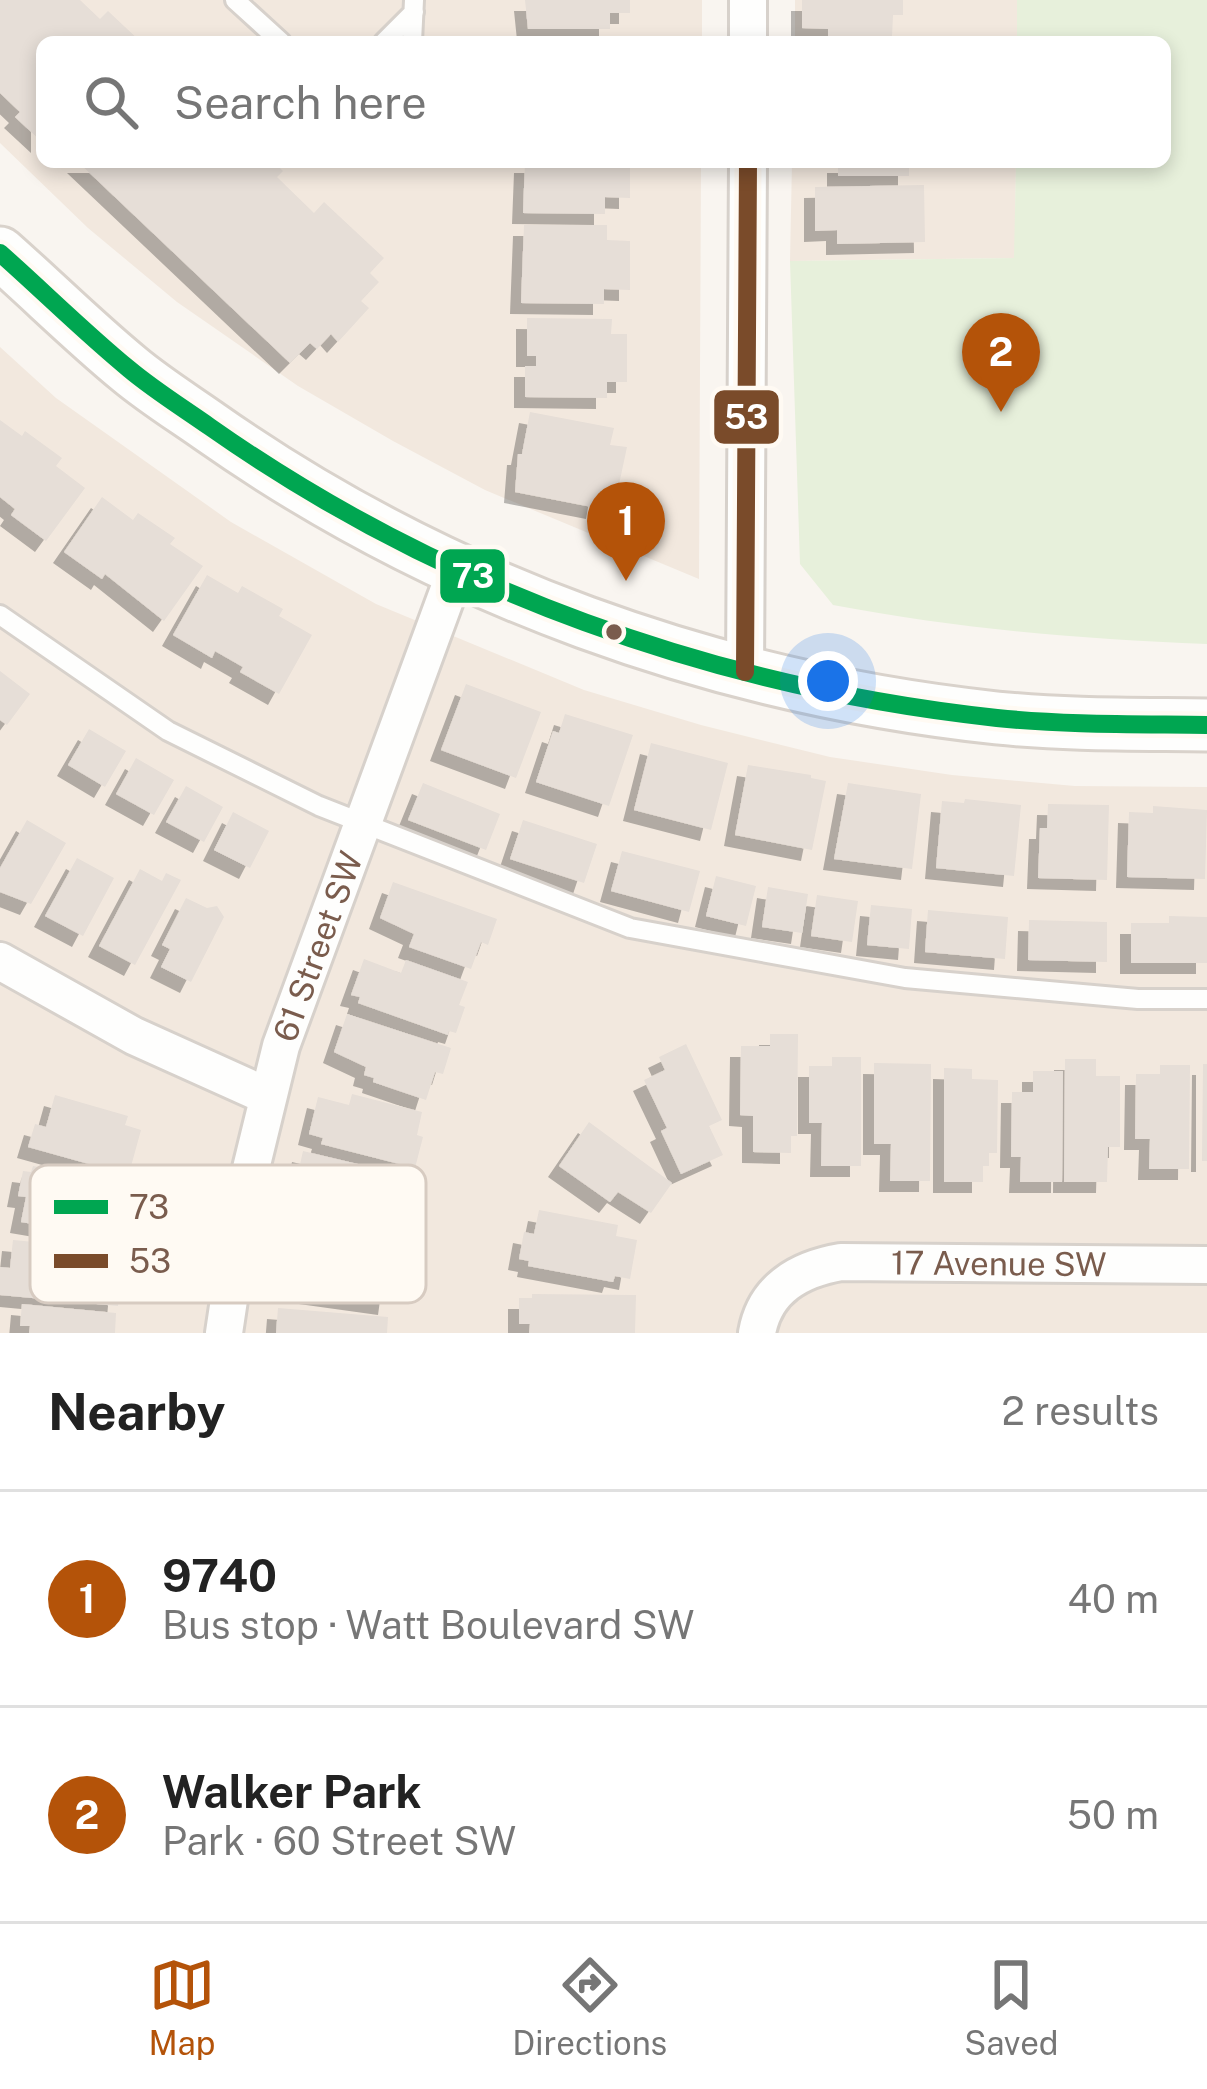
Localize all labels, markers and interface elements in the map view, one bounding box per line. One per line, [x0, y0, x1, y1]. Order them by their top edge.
search box [36, 36, 1171, 168]
icon: search [78, 69, 144, 135]
text: Search here [174, 76, 427, 129]
pin: 2 [962, 313, 1040, 412]
line badge: 53 [712, 388, 781, 446]
text: 53 [724, 398, 768, 436]
pin: 1 [587, 482, 665, 581]
line badge: 73 [438, 547, 507, 605]
text: 73 [452, 557, 494, 595]
unlabelled marker [603, 621, 625, 643]
your location [798, 651, 858, 711]
street label: 61 Street SW [265, 846, 370, 1047]
legend [30, 1165, 426, 1303]
text: 73 [129, 1188, 169, 1226]
text: 53 [129, 1242, 171, 1280]
street label: 17 Avenue SW [891, 1243, 1107, 1283]
text: Nearby [48, 1382, 225, 1441]
text: 2 results [1002, 1388, 1159, 1434]
text: 9740 [162, 1549, 277, 1602]
text: 1 [79, 1576, 95, 1622]
text: 40 m [1067, 1576, 1159, 1622]
text: Bus stop · Watt Boulevard SW [162, 1602, 694, 1648]
text: Walker Park [162, 1765, 422, 1818]
text: 2 [75, 1792, 99, 1838]
text: 50 m [1067, 1792, 1159, 1838]
text: Park · 60 Street SW [162, 1818, 516, 1864]
tab: Map [148, 1952, 215, 2062]
tab: Directions [512, 1952, 667, 2062]
tab: Saved [964, 1952, 1059, 2062]

